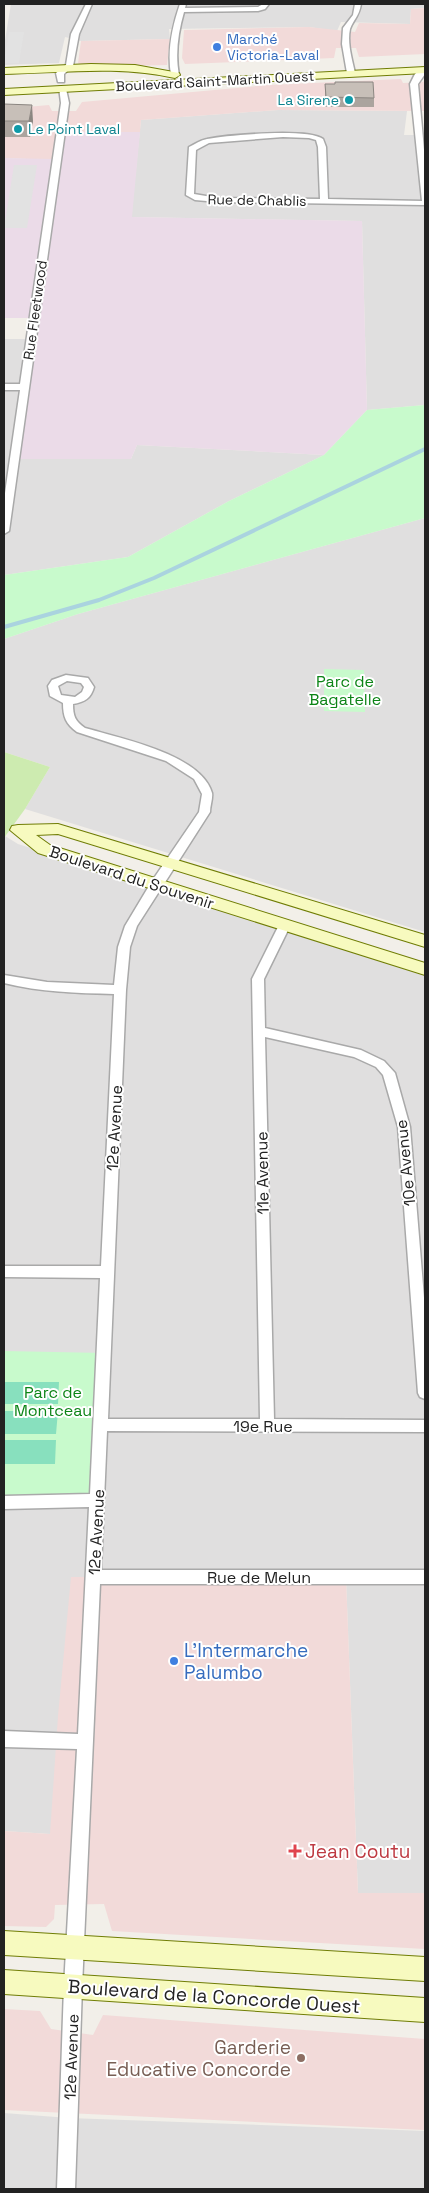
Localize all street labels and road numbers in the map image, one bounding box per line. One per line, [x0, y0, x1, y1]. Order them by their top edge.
street label: Boulevard Saint-Martin Ouest [115, 67, 315, 95]
street label: Rue de Chablis [207, 190, 307, 210]
street label: Rue Fleetwood [19, 259, 51, 361]
street label: Boulevard du Souvenir [47, 841, 217, 914]
street label: 12e Avenue [102, 1084, 127, 1172]
street label: 10e Avenue [391, 1119, 420, 1207]
street label: 11e Avenue [251, 1131, 274, 1215]
street label: 19e Rue [233, 1416, 293, 1437]
street label: 12e Avenue [84, 1488, 109, 1576]
street label: Rue de Melun [207, 1567, 311, 1588]
street label: Boulevard de la Concorde Ouest [67, 1974, 361, 2019]
street label: 12e Avenue [60, 2014, 83, 2100]

